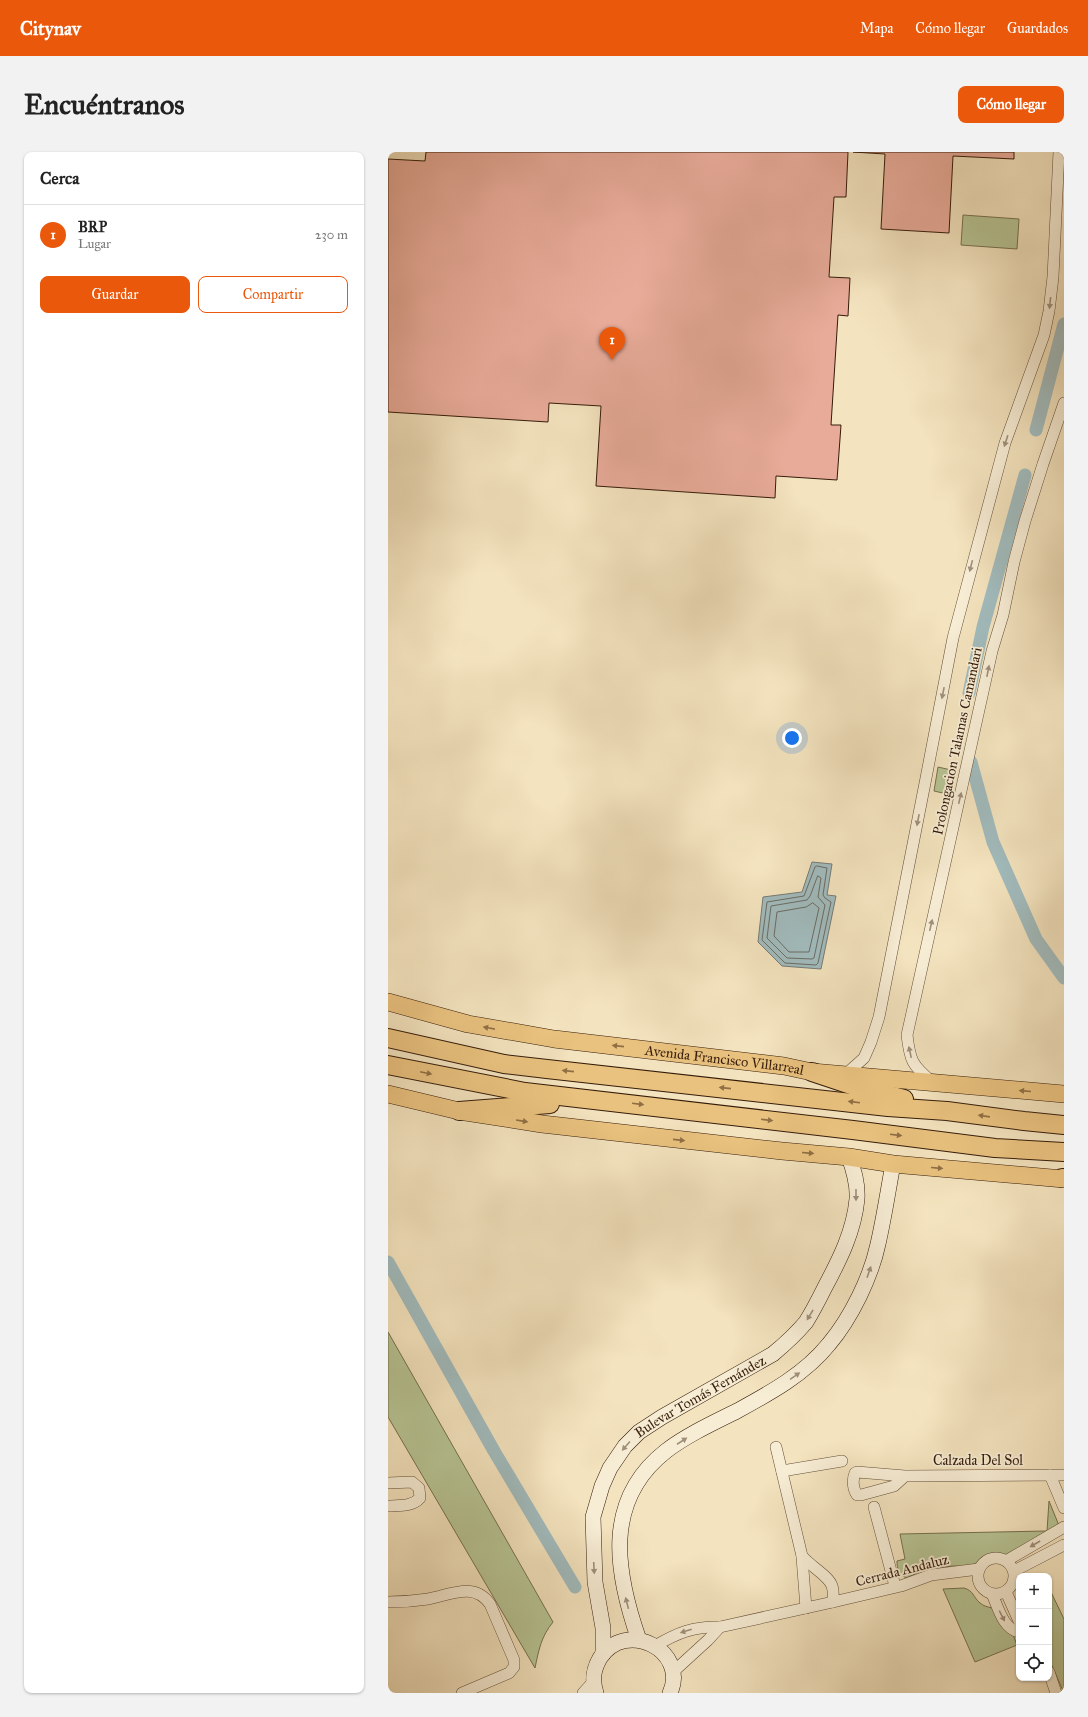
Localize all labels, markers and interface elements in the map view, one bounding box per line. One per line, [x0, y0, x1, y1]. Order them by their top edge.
text: Citynav [20, 17, 81, 40]
text: Mapa [860, 20, 893, 37]
text: Cómo llegar [915, 20, 985, 37]
text: Guardados [1007, 20, 1068, 37]
button: Cómo llegar [958, 86, 1064, 123]
text: Encuéntranos [24, 87, 185, 122]
text: Cerca [40, 168, 79, 189]
text: BRP [78, 218, 107, 236]
text: 1 [50, 227, 56, 243]
text: 230 m [315, 227, 348, 243]
text: Lugar [78, 236, 111, 252]
button: Guardar [40, 276, 190, 313]
button: Compartir [198, 276, 348, 313]
one-way arrow [1047, 297, 1053, 309]
pin: 1 [599, 327, 625, 360]
one-way arrow [1003, 435, 1009, 447]
one-way arrow [968, 560, 974, 572]
street label: Prolongacion Talamas Camandari [929, 646, 986, 837]
one-way arrow [985, 665, 991, 678]
one-way arrow [939, 686, 945, 699]
your location [782, 728, 802, 748]
one-way arrow [958, 792, 964, 805]
one-way arrow [915, 814, 921, 826]
one-way arrow [929, 919, 935, 931]
one-way arrow [483, 1025, 495, 1031]
street label: Avenida Francisco Villarreal [643, 1042, 806, 1079]
one-way arrow [612, 1043, 624, 1050]
one-way arrow [906, 1046, 912, 1058]
one-way arrow [562, 1068, 574, 1075]
one-way arrow [420, 1071, 432, 1077]
one-way arrow [719, 1085, 731, 1091]
one-way arrow [1019, 1087, 1031, 1094]
one-way arrow [848, 1099, 860, 1106]
one-way arrow [632, 1101, 644, 1108]
one-way arrow [977, 1113, 990, 1119]
one-way arrow [761, 1117, 773, 1123]
one-way arrow [516, 1118, 528, 1124]
one-way arrow [890, 1132, 902, 1138]
one-way arrow [673, 1137, 685, 1143]
one-way arrow [802, 1150, 814, 1157]
one-way arrow [931, 1164, 943, 1171]
one-way arrow [853, 1189, 859, 1202]
one-way arrow [866, 1265, 872, 1277]
one-way arrow [806, 1309, 813, 1321]
street label: Bulevar Tomás Fernández [632, 1352, 769, 1441]
one-way arrow [789, 1372, 800, 1380]
one-way arrow [676, 1437, 688, 1444]
one-way arrow [621, 1441, 631, 1451]
street label: Calzada Del Sol [933, 1452, 1023, 1469]
one-way arrow [1029, 1540, 1041, 1547]
street label: Cerrada Andaluz [854, 1551, 951, 1590]
one-way arrow [591, 1562, 598, 1574]
map controls [1016, 1573, 1052, 1681]
button: + [1016, 1573, 1052, 1609]
one-way arrow [624, 1596, 630, 1609]
button: − [1016, 1609, 1052, 1645]
one-way arrow [999, 1610, 1005, 1622]
one-way arrow [680, 1628, 692, 1634]
button: locate [1016, 1645, 1052, 1681]

